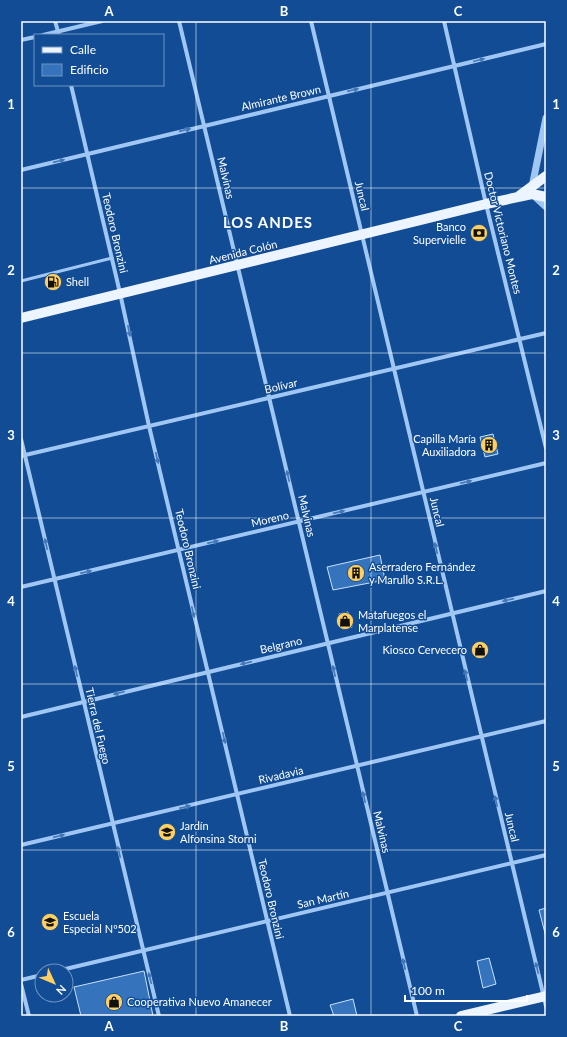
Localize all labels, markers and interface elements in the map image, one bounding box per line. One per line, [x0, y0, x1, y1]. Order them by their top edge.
text: A [103, 3, 114, 19]
text: B [280, 3, 289, 19]
text: C [454, 3, 463, 19]
legend [34, 34, 164, 86]
text: Calle [70, 42, 96, 57]
one-way arrow [473, 57, 485, 63]
text: Edificio [70, 62, 109, 77]
street label: Almirante Brown [240, 82, 322, 113]
one-way arrow [346, 87, 359, 93]
text: 1 [7, 96, 15, 112]
text: 1 [552, 96, 560, 112]
one-way arrow [179, 127, 192, 133]
street label: Malvinas [215, 156, 238, 200]
one-way arrow [53, 157, 65, 163]
street label: Doctor Victoriano Montes [482, 170, 525, 296]
street label: Juncal [353, 180, 372, 212]
street label: Teodoro Bronzini [100, 191, 131, 275]
district label: LOS ANDES [223, 213, 313, 231]
place label: Banco Supervielle [413, 220, 466, 246]
bank icon: Banco Supervielle [469, 223, 489, 243]
street label: Avenida Colón [207, 237, 278, 266]
text: 2 [7, 262, 15, 278]
text: 2 [552, 262, 560, 278]
fuel station icon: Shell [43, 272, 63, 292]
place label: Shell [66, 275, 89, 288]
one-way arrow [126, 325, 132, 337]
street label: Bolívar [263, 375, 299, 396]
text: 3 [7, 427, 15, 443]
text: 3 [552, 427, 560, 443]
place label: Capilla María Auxiliadora [413, 432, 476, 458]
building icon: Capilla María Auxiliadora [479, 435, 499, 455]
one-way arrow [154, 452, 160, 464]
one-way arrow [284, 470, 290, 482]
one-way arrow [459, 478, 472, 484]
street label: Malvinas [296, 494, 319, 538]
street label: Juncal [428, 496, 447, 528]
street label: Teodoro Bronzini [173, 507, 204, 591]
street label: Moreno [250, 508, 290, 529]
one-way arrow [333, 508, 345, 514]
one-way arrow [43, 538, 49, 550]
one-way arrow [206, 538, 219, 544]
one-way arrow [433, 542, 439, 554]
place label: Aserradero Fernández y Marullo S.R.L. [369, 560, 475, 586]
building icon: Aserradero Fernández y Marullo S.R.L. [346, 563, 366, 583]
one-way arrow [80, 568, 92, 574]
text: 4 [7, 593, 15, 609]
text: 4 [552, 593, 560, 609]
one-way arrow [502, 597, 514, 603]
one-way arrow [191, 606, 197, 618]
place label: Matafuegos el Marplatense [358, 608, 426, 634]
shop icon: Matafuegos el Marplatense [335, 611, 355, 631]
street label: Belgrano [259, 633, 303, 656]
shop icon: Kiosco Cervecero [470, 640, 490, 660]
place label: Kiosco Cervecero [383, 643, 467, 656]
one-way arrow [239, 660, 252, 666]
one-way arrow [73, 665, 79, 677]
one-way arrow [331, 665, 337, 677]
one-way arrow [463, 668, 469, 681]
street label: Tierra del Fuego [83, 686, 114, 765]
one-way arrow [113, 690, 125, 696]
one-way arrow [221, 732, 227, 745]
text: 5 [7, 758, 15, 774]
text: 5 [552, 758, 560, 774]
street label: Rivadavia [257, 763, 305, 786]
one-way arrow [361, 791, 367, 803]
one-way arrow [493, 795, 499, 807]
one-way arrow [179, 803, 192, 809]
street label: Malvinas [371, 810, 394, 854]
street label: Juncal [503, 811, 522, 843]
place label: Jardín Alfonsina Storni [180, 819, 257, 845]
school or university icon: Jardín Alfonsina Storni [157, 822, 177, 842]
one-way arrow [53, 833, 65, 839]
one-way arrow [116, 845, 122, 858]
street label: Teodoro Bronzini [256, 857, 287, 941]
street label: San Martín [296, 886, 350, 911]
place label: Escuela Especial Nº502 [63, 909, 137, 935]
school or university icon: Escuela Especial Nº502 [40, 912, 60, 932]
text: 6 [7, 924, 15, 940]
text: 6 [552, 924, 560, 940]
one-way arrow [401, 958, 407, 971]
one-way arrow [533, 962, 539, 974]
north arrow [34, 963, 74, 1003]
one-way arrow [146, 972, 152, 984]
scale bar [405, 977, 527, 1003]
text: N [54, 983, 69, 998]
text: 100 m [411, 983, 445, 998]
shop icon: Cooperativa Nuevo Amanecer [104, 992, 124, 1012]
place label: Cooperativa Nuevo Amanecer [127, 995, 272, 1008]
text: A [103, 1018, 114, 1034]
text: B [280, 1018, 289, 1034]
text: C [454, 1018, 463, 1034]

